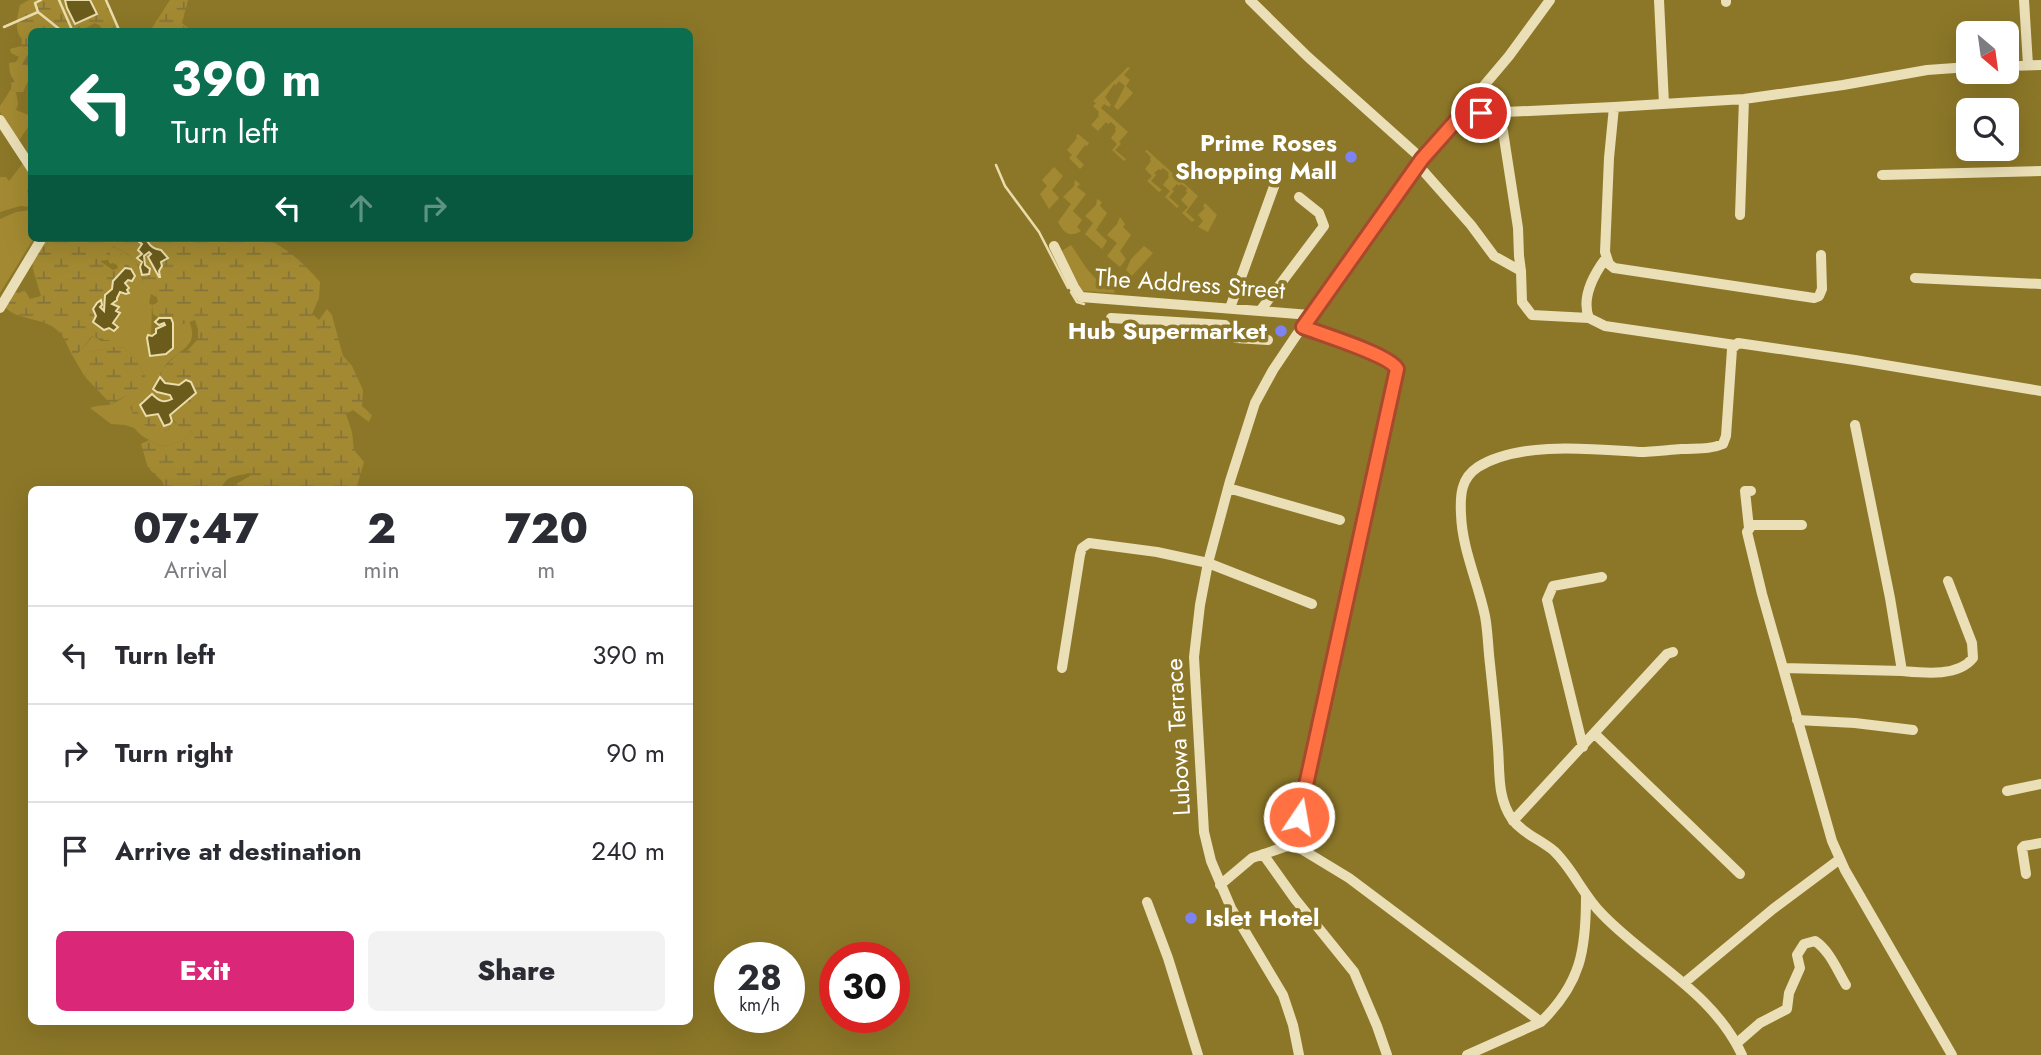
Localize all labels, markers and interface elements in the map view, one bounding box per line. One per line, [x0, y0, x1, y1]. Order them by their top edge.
north arrow [1956, 21, 2020, 84]
map controls [1956, 21, 2019, 161]
text: 390 m [171, 44, 322, 114]
icon: left [56, 56, 147, 147]
pin [1451, 83, 1511, 143]
icon: arrive [1462, 94, 1500, 132]
button: search [1956, 98, 2019, 161]
text: Turn left [171, 109, 278, 155]
place label: Prime Roses Shopping Mall [1175, 125, 1337, 188]
marker: Prime Roses Shopping Mall [1343, 149, 1359, 165]
icon: left [269, 189, 307, 227]
icon: ahead [342, 189, 380, 227]
icon: right [415, 189, 453, 227]
street label: The Address Street [1094, 259, 1287, 308]
place label: Hub Supermarket [1068, 313, 1267, 348]
marker: Hub Supermarket [1273, 323, 1289, 339]
text: 07:47 [133, 498, 259, 559]
text: 2 [367, 498, 396, 559]
text: 720 [505, 498, 588, 559]
text: Arrival [164, 553, 228, 587]
text: min [364, 553, 400, 587]
text: m [537, 553, 555, 587]
icon: left [56, 636, 94, 674]
text: Turn left [115, 636, 215, 674]
text: 390 m [592, 636, 665, 674]
street label: Lubowa Terrace [1156, 658, 1199, 817]
icon: right [56, 734, 94, 772]
text: Turn right [115, 734, 233, 772]
text: 90 m [606, 734, 665, 772]
position arrow [1262, 780, 1336, 854]
icon: arrive [56, 832, 94, 870]
text: Arrive at destination [115, 832, 362, 870]
text: 240 m [591, 832, 665, 870]
place label: Islet Hotel [1205, 900, 1320, 935]
marker: Islet Hotel [1183, 910, 1199, 926]
button: Exit [56, 931, 354, 1011]
button: Share [368, 931, 665, 1011]
speed limit sign: 30 [819, 942, 910, 1033]
text: 28 [737, 953, 782, 1003]
text: km/h [739, 992, 780, 1018]

